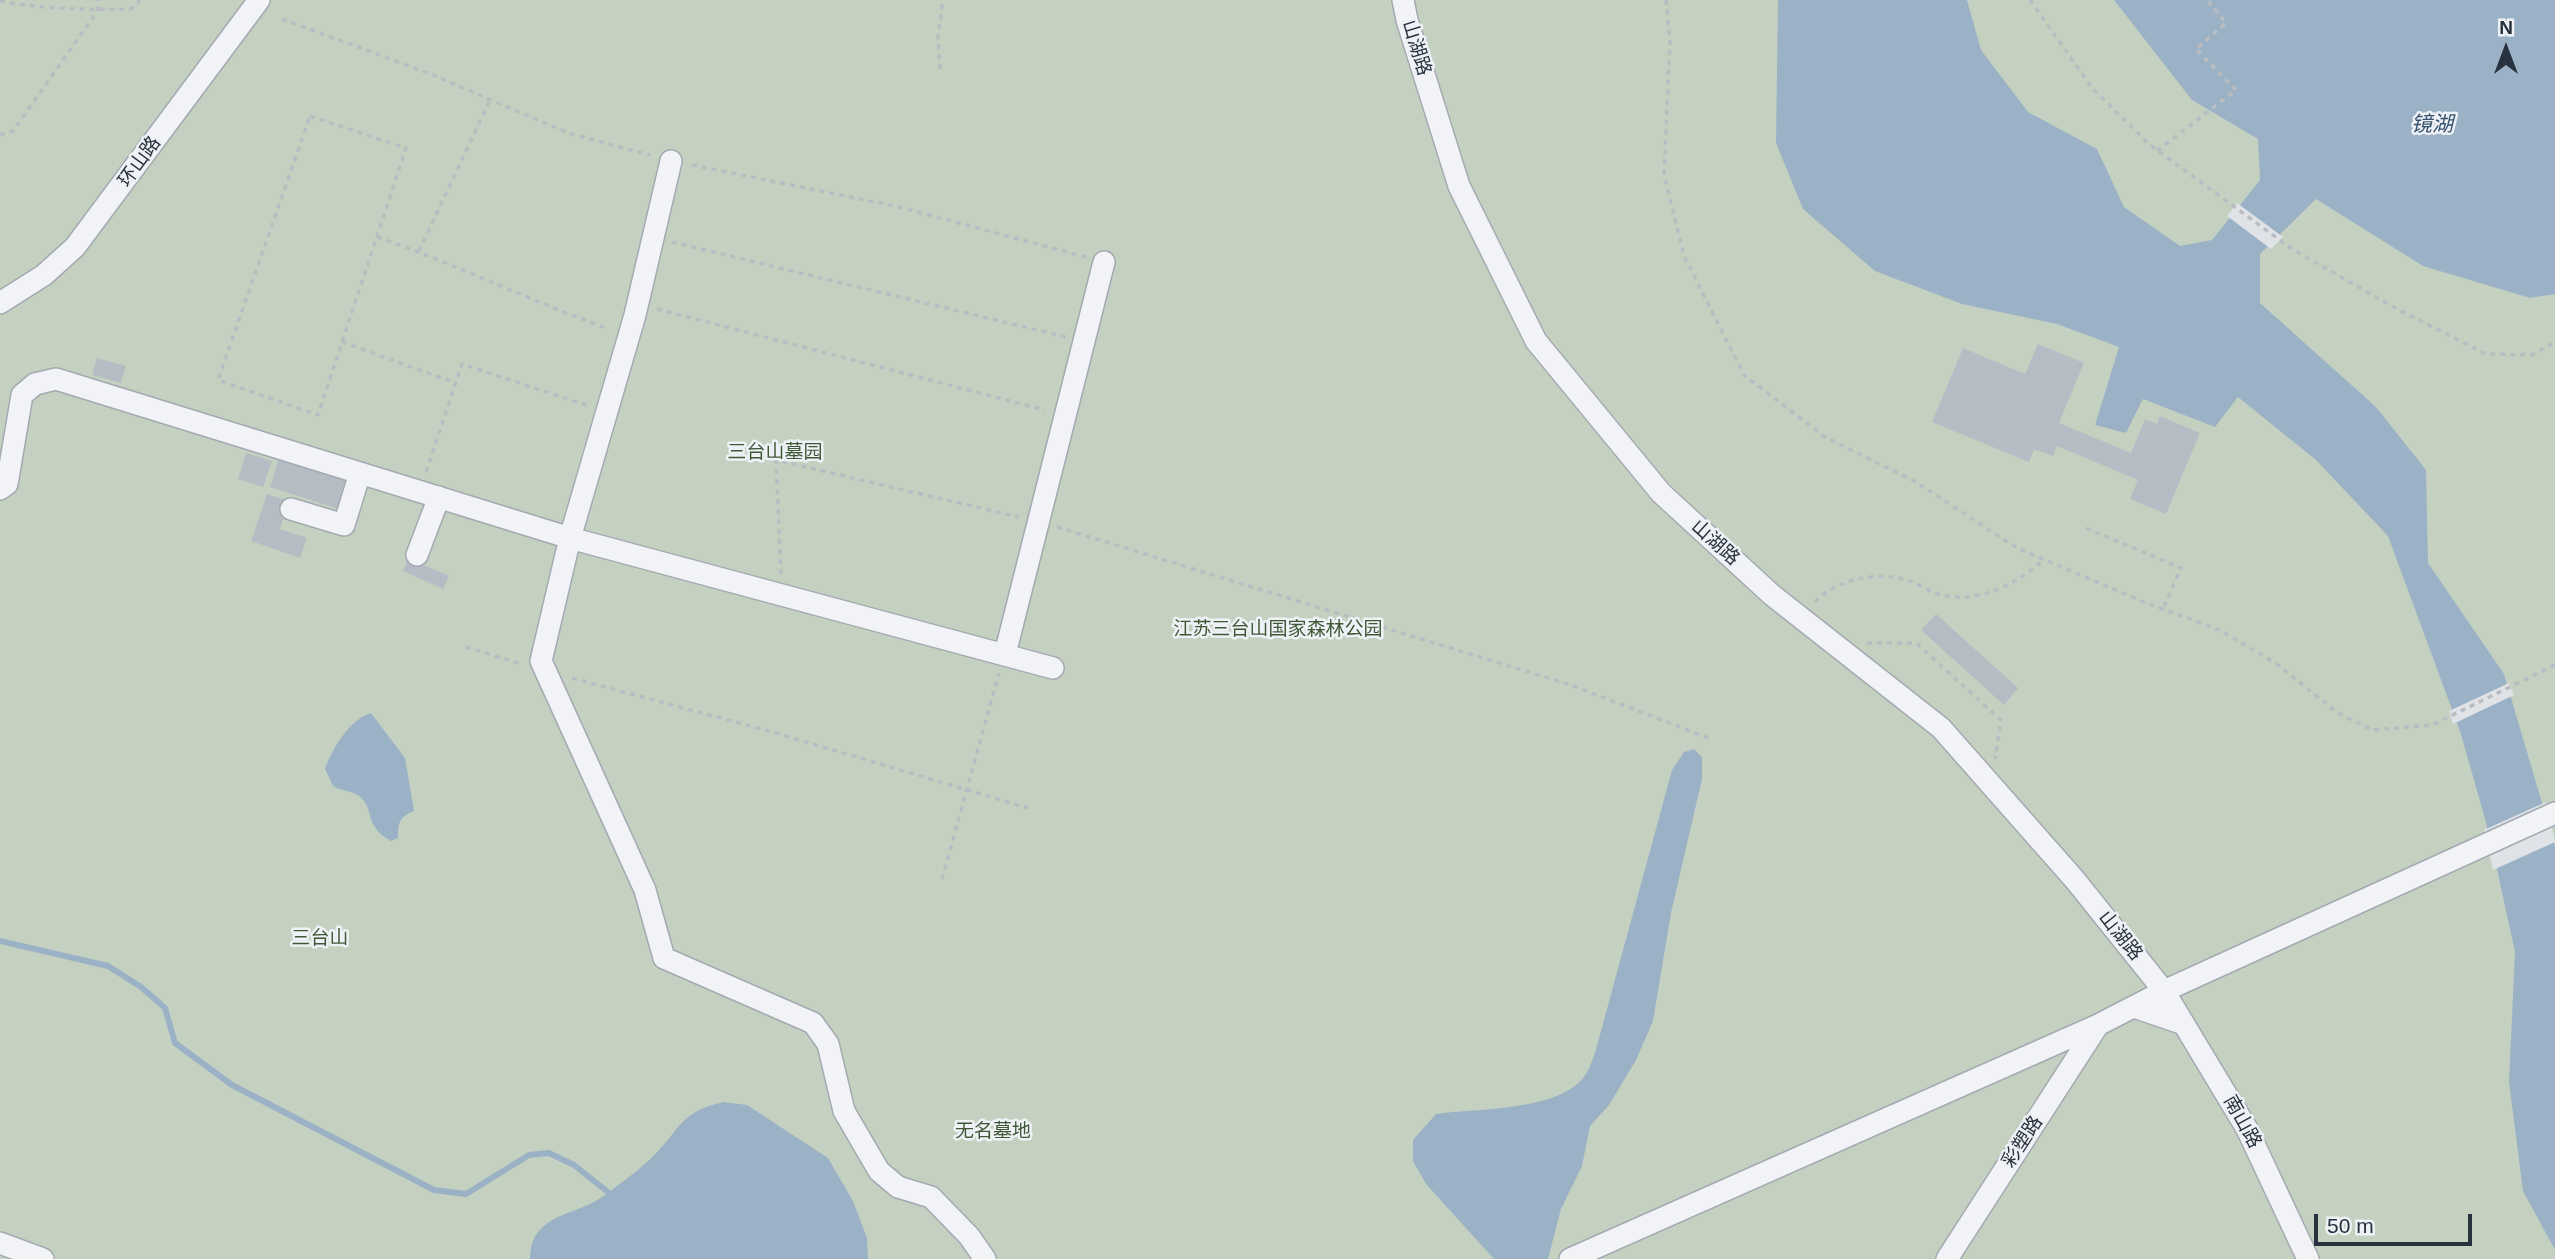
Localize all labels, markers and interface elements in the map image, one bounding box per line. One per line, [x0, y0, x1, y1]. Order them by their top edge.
north arrow [2471, 14, 2541, 84]
street label: 山湖路 [1397, 17, 1435, 79]
text: N [2499, 17, 2513, 38]
water label: 镜湖 [2411, 112, 2453, 138]
street label: 环山路 [114, 132, 166, 192]
park label: 三台山墓园 [728, 442, 822, 464]
street label: 山湖路 [1686, 515, 1744, 571]
park label: 江苏三台山国家森林公园 [1174, 619, 1382, 641]
street label: 山湖路 [2093, 907, 2147, 965]
park label: 三台山 [292, 928, 348, 950]
street label: 南山路 [2218, 1092, 2266, 1152]
street label: 彩塑路 [1998, 1112, 2048, 1172]
park label: 无名墓地 [955, 1121, 1031, 1143]
scale bar [2317, 1200, 2474, 1244]
text: 50 m [2327, 1214, 2374, 1237]

